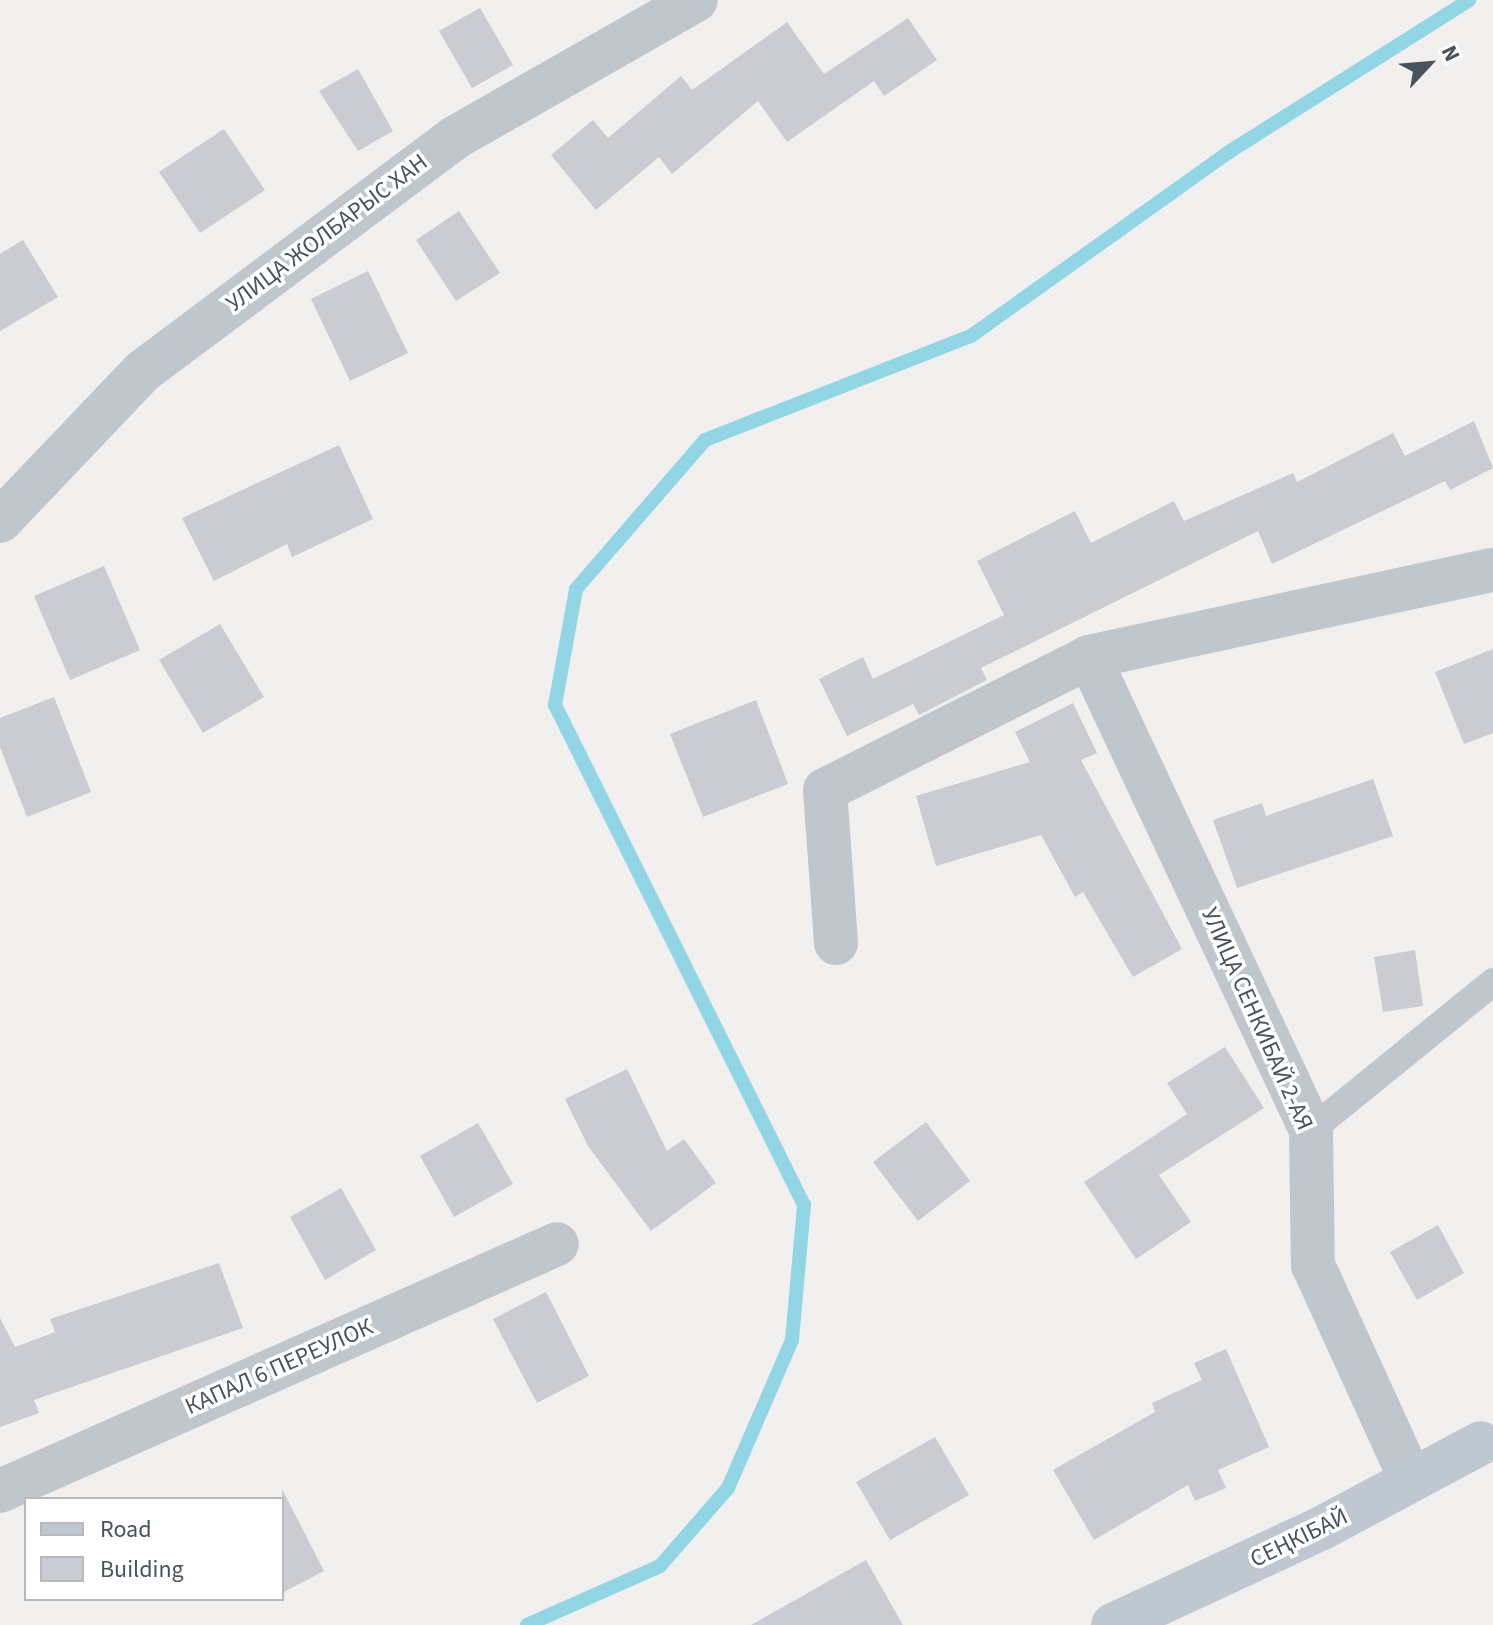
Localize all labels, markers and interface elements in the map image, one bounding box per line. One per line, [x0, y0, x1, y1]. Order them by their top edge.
north arrow [1389, 24, 1469, 104]
text: N [1433, 40, 1468, 67]
street label: УЛИЦА ЖОЛБАРЫС ХАН [221, 148, 433, 318]
street label: УЛИЦА СЕНКИБАЙ 2-АЯ [1195, 903, 1319, 1135]
street label: КАПАЛ 6 ПЕРЕУЛОК [181, 1313, 377, 1421]
legend [24, 1497, 284, 1601]
street label: СЕҢКІБАЙ [1246, 1502, 1352, 1574]
text: Road [100, 1512, 152, 1547]
text: Building [100, 1552, 184, 1587]

